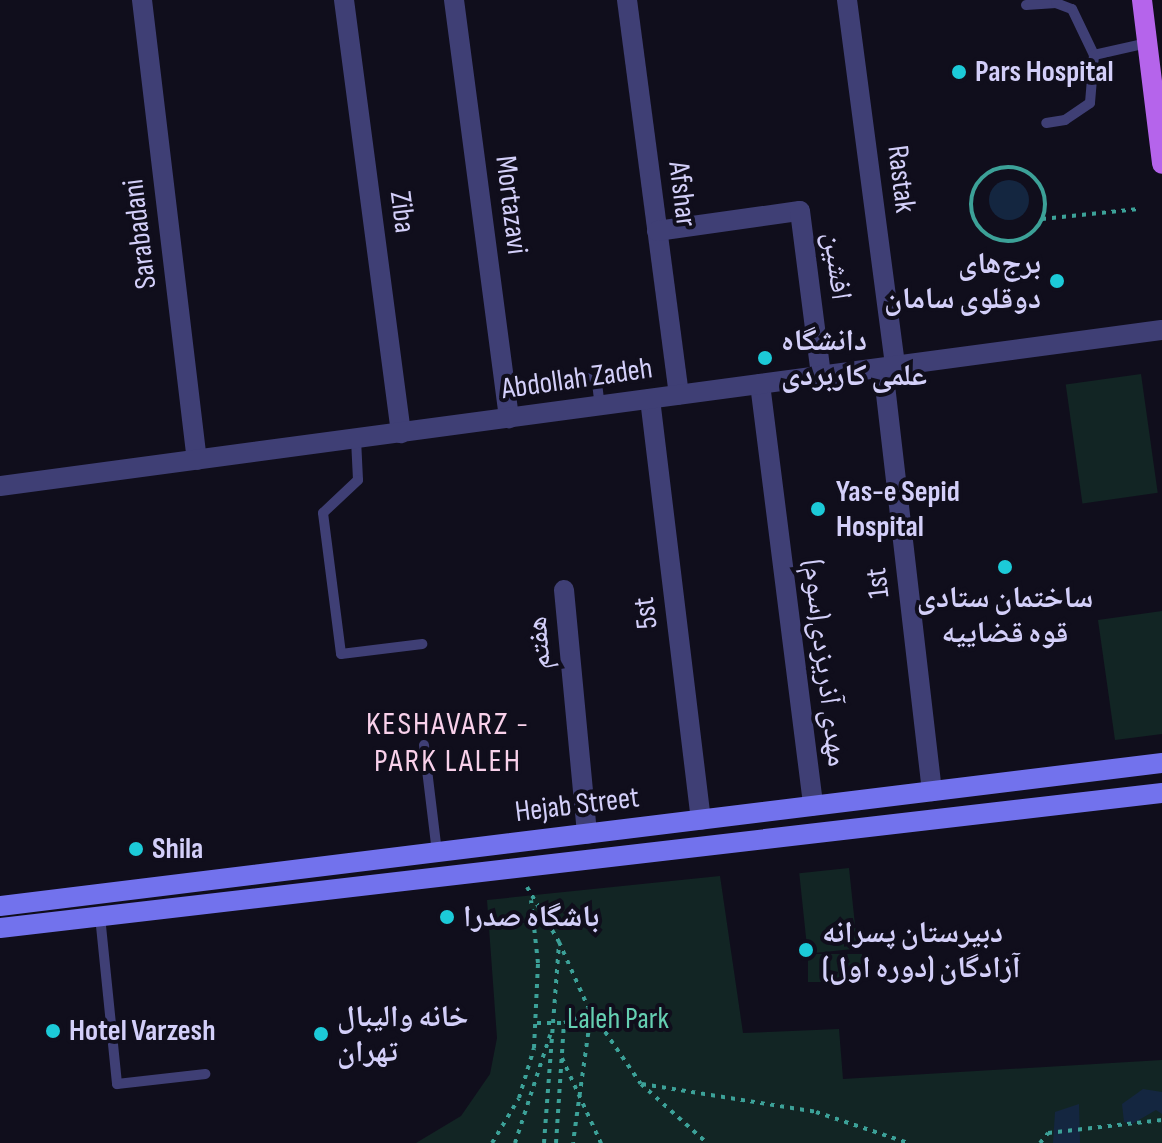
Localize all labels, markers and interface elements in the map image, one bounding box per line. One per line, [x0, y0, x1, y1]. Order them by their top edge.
place label: Pars Hospital [975, 54, 1114, 90]
marker: Pars Hospital [950, 63, 968, 81]
street label: Rastak [879, 143, 923, 215]
street label: Mortazavi [487, 154, 535, 256]
street label: Afshar [660, 159, 704, 229]
street label: Sarabadani [115, 177, 165, 291]
street label: Ziba [382, 189, 422, 235]
street label: افشین [815, 230, 859, 302]
place label: برج‌های دوقلوی سامان [884, 246, 1041, 316]
marker: برج‌های دوقلوی سامان [1048, 272, 1066, 290]
place label: دانشگاه علمی کاربردی [781, 323, 927, 394]
marker: دانشگاه علمی کاربردی [756, 349, 774, 367]
street label: Abdollah Zadeh [499, 351, 655, 407]
place label: Yas-e Sepid Hospital [836, 474, 960, 544]
marker: Yas-e Sepid Hospital [807, 498, 829, 520]
street label: مهدی آذریزدی(سوم) [794, 557, 856, 769]
marker: ساختمان ستادی قوه قضاییه [996, 558, 1014, 576]
street label: 1st [858, 566, 898, 600]
place label: ساختمان ستادی قوه قضاییه [917, 580, 1093, 650]
street label: 5st [626, 595, 666, 631]
street label: هفتم [519, 615, 559, 671]
district label: KESHAVARZ - PARK LALEH [366, 707, 530, 782]
street label: Hejab Street [513, 780, 641, 830]
place label: Shila [152, 831, 203, 867]
marker: Shila [127, 840, 145, 858]
place label: باشگاه صدرا [463, 899, 599, 935]
marker: باشگاه صدرا [438, 908, 456, 926]
place label: دبيرستان پسرانه آزادگان (دوره اول) [822, 915, 1021, 986]
marker: دبيرستان پسرانه آزادگان (دوره اول) [797, 941, 815, 959]
place label: خانه والیبال تهران [337, 999, 469, 1070]
park label: Laleh Park [567, 1001, 669, 1037]
place label: Hotel Varzesh [69, 1013, 215, 1049]
marker: Hotel Varzesh [44, 1022, 62, 1040]
marker: خانه والیبال تهران [312, 1025, 330, 1043]

